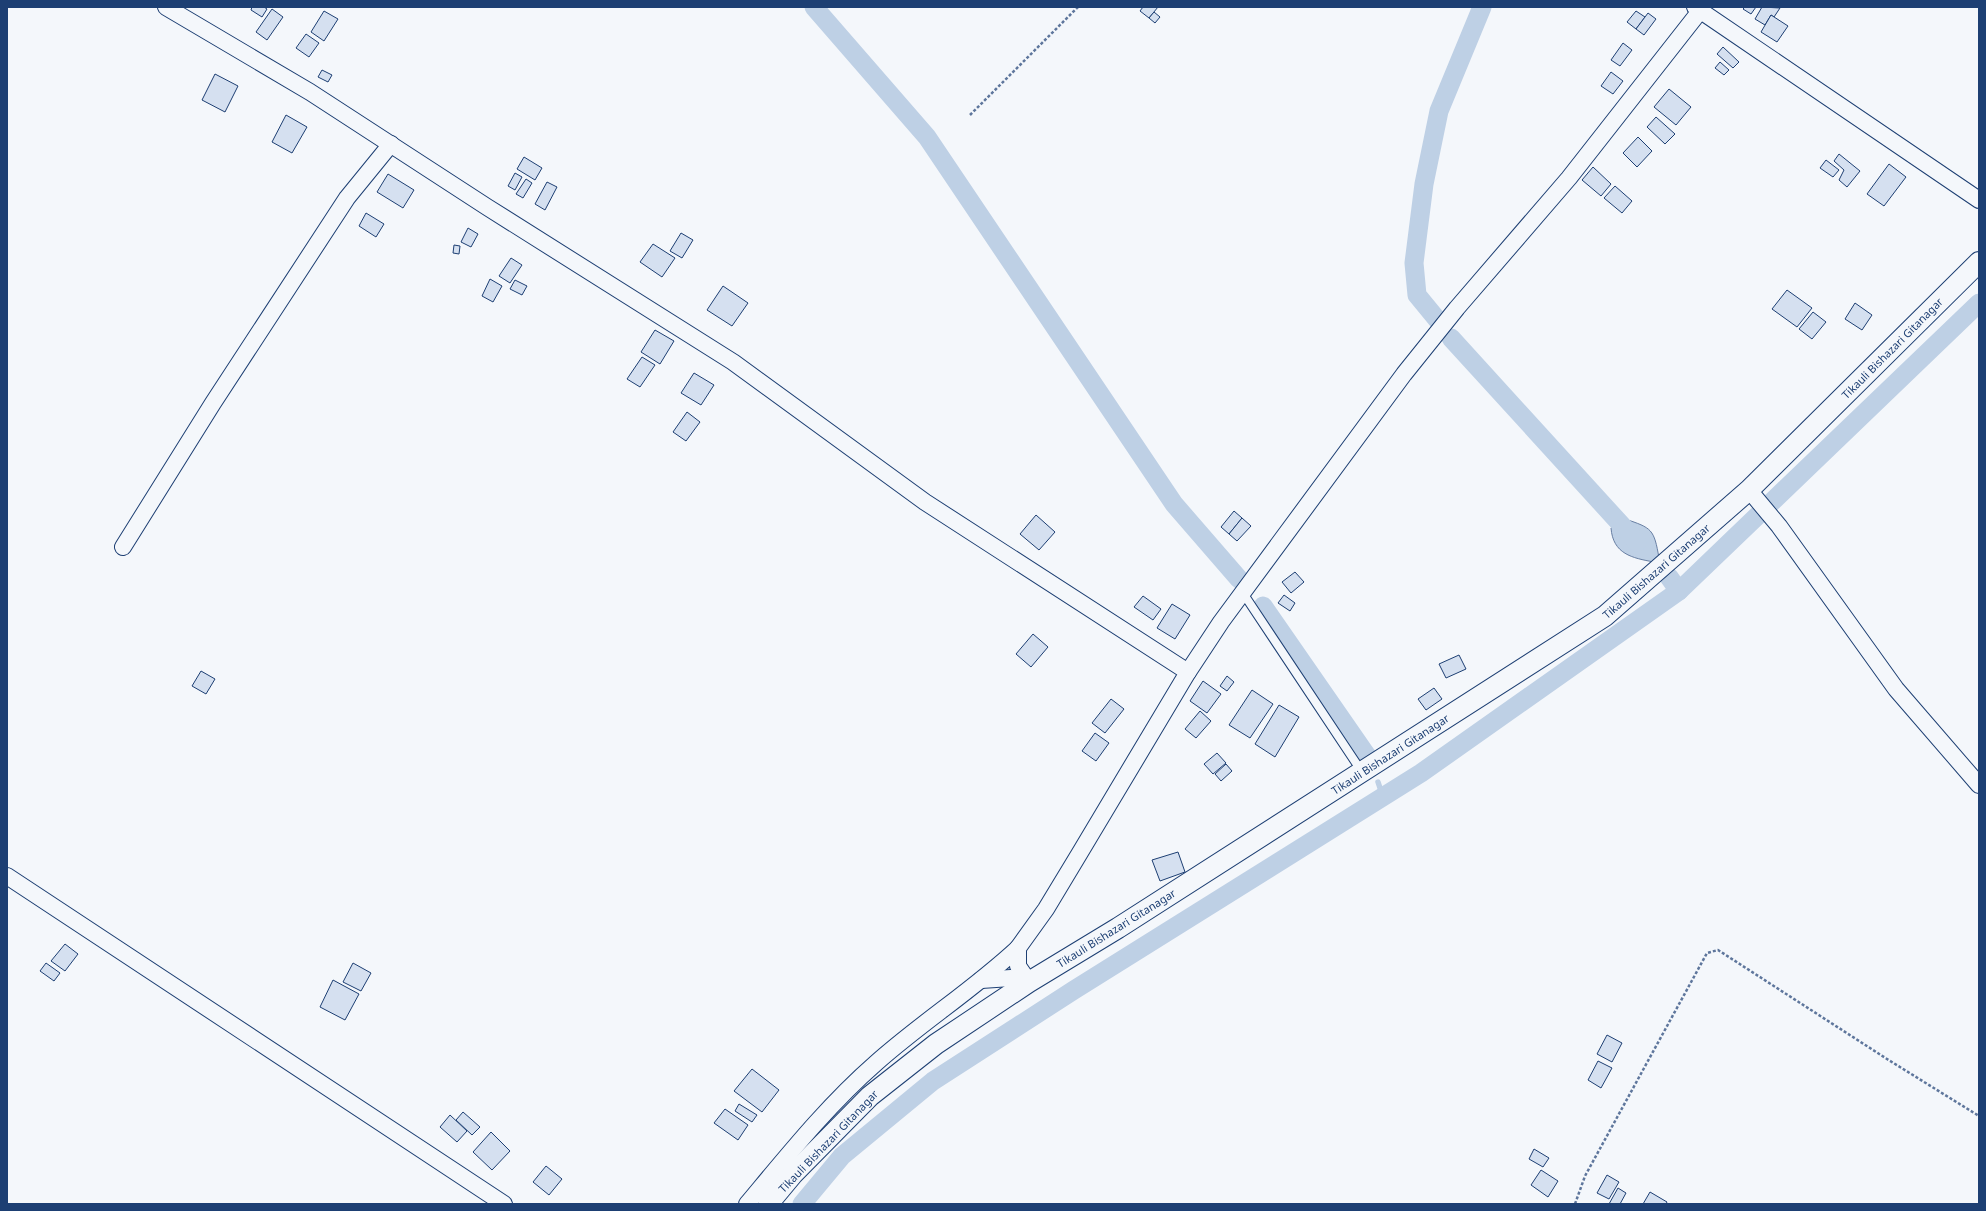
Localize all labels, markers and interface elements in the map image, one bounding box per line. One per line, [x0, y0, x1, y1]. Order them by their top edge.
street label: Tikauli Bishazari Gitanagar [1838, 294, 1946, 402]
street label: Tikauli Bishazari Gitanagar [1599, 520, 1713, 622]
street label: Tikauli Bishazari Gitanagar [1328, 710, 1452, 798]
street label: Tikauli Bishazari Gitanagar [1054, 885, 1179, 971]
street label: Tikauli Bishazari Gitanagar [775, 1086, 881, 1196]

